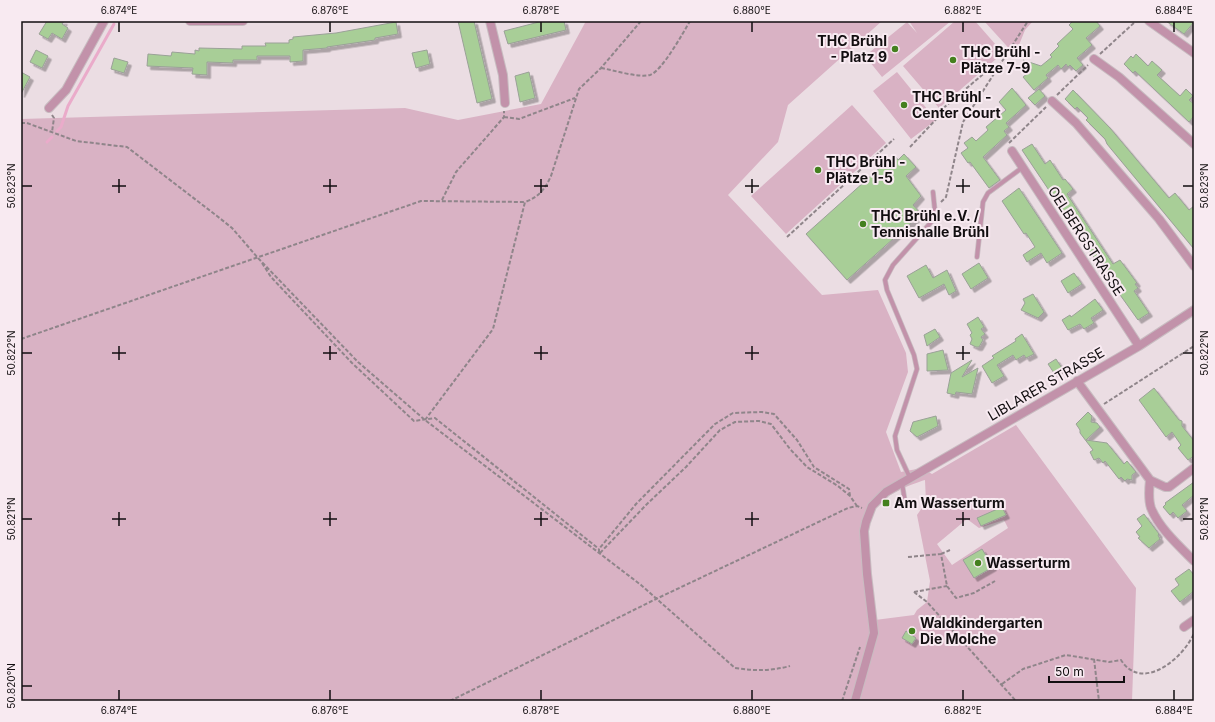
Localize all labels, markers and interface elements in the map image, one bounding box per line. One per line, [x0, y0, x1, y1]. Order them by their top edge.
text: 6.874°E [101, 4, 137, 16]
text: 6.876°E [312, 4, 348, 16]
text: 6.878°E [523, 4, 559, 16]
text: 6.880°E [733, 4, 771, 16]
text: 6.882°E [944, 4, 982, 16]
text: 6.884°E [1155, 4, 1193, 16]
place label: THC Brühl - Platz 9 [817, 32, 887, 65]
place label: THC Brühl - Plätze 7-9 [961, 43, 1041, 76]
marker: THC Brühl - Platz 9 [890, 44, 900, 54]
marker: THC Brühl - Plätze 7-9 [948, 55, 958, 65]
place label: THC Brühl - Center Court [912, 88, 1001, 121]
marker: THC Brühl - Center Court [899, 100, 909, 110]
place label: THC Brühl - Plätze 1-5 [826, 153, 906, 186]
text: 50.823°N [5, 163, 17, 209]
text: 50.823°N [1198, 163, 1210, 209]
marker: THC Brühl - Plätze 1-5 [813, 165, 823, 175]
street label: OELBERGSTRASSE [1045, 183, 1128, 299]
place label: THC Brühl e.V. / Tennishalle Brühl [871, 207, 989, 240]
marker: THC Brühl e.V. / Tennishalle Brühl [858, 219, 868, 229]
text: 50.822°N [5, 330, 17, 376]
text: 50.822°N [1198, 330, 1210, 376]
street label: LIBLARER STRASSE [984, 343, 1107, 424]
place label: Am Wasserturm [894, 494, 1005, 511]
text: 50.821°N [5, 497, 17, 541]
text: 50.821°N [1198, 497, 1210, 541]
marker: Am Wasserturm [881, 498, 891, 508]
place label: Wasserturm [986, 554, 1070, 571]
marker: Wasserturm [973, 558, 983, 568]
place label: Waldkindergarten Die Molche [920, 614, 1043, 647]
marker: Waldkindergarten Die Molche [907, 626, 917, 636]
scale bar [1049, 658, 1124, 684]
text: 50.820°N [5, 663, 17, 709]
text: 50 m [1055, 664, 1084, 679]
text: 6.874°E [101, 704, 137, 716]
text: 6.876°E [312, 704, 348, 716]
text: 6.878°E [523, 704, 559, 716]
text: 6.880°E [733, 704, 771, 716]
text: 6.882°E [944, 704, 982, 716]
text: 6.884°E [1155, 704, 1193, 716]

